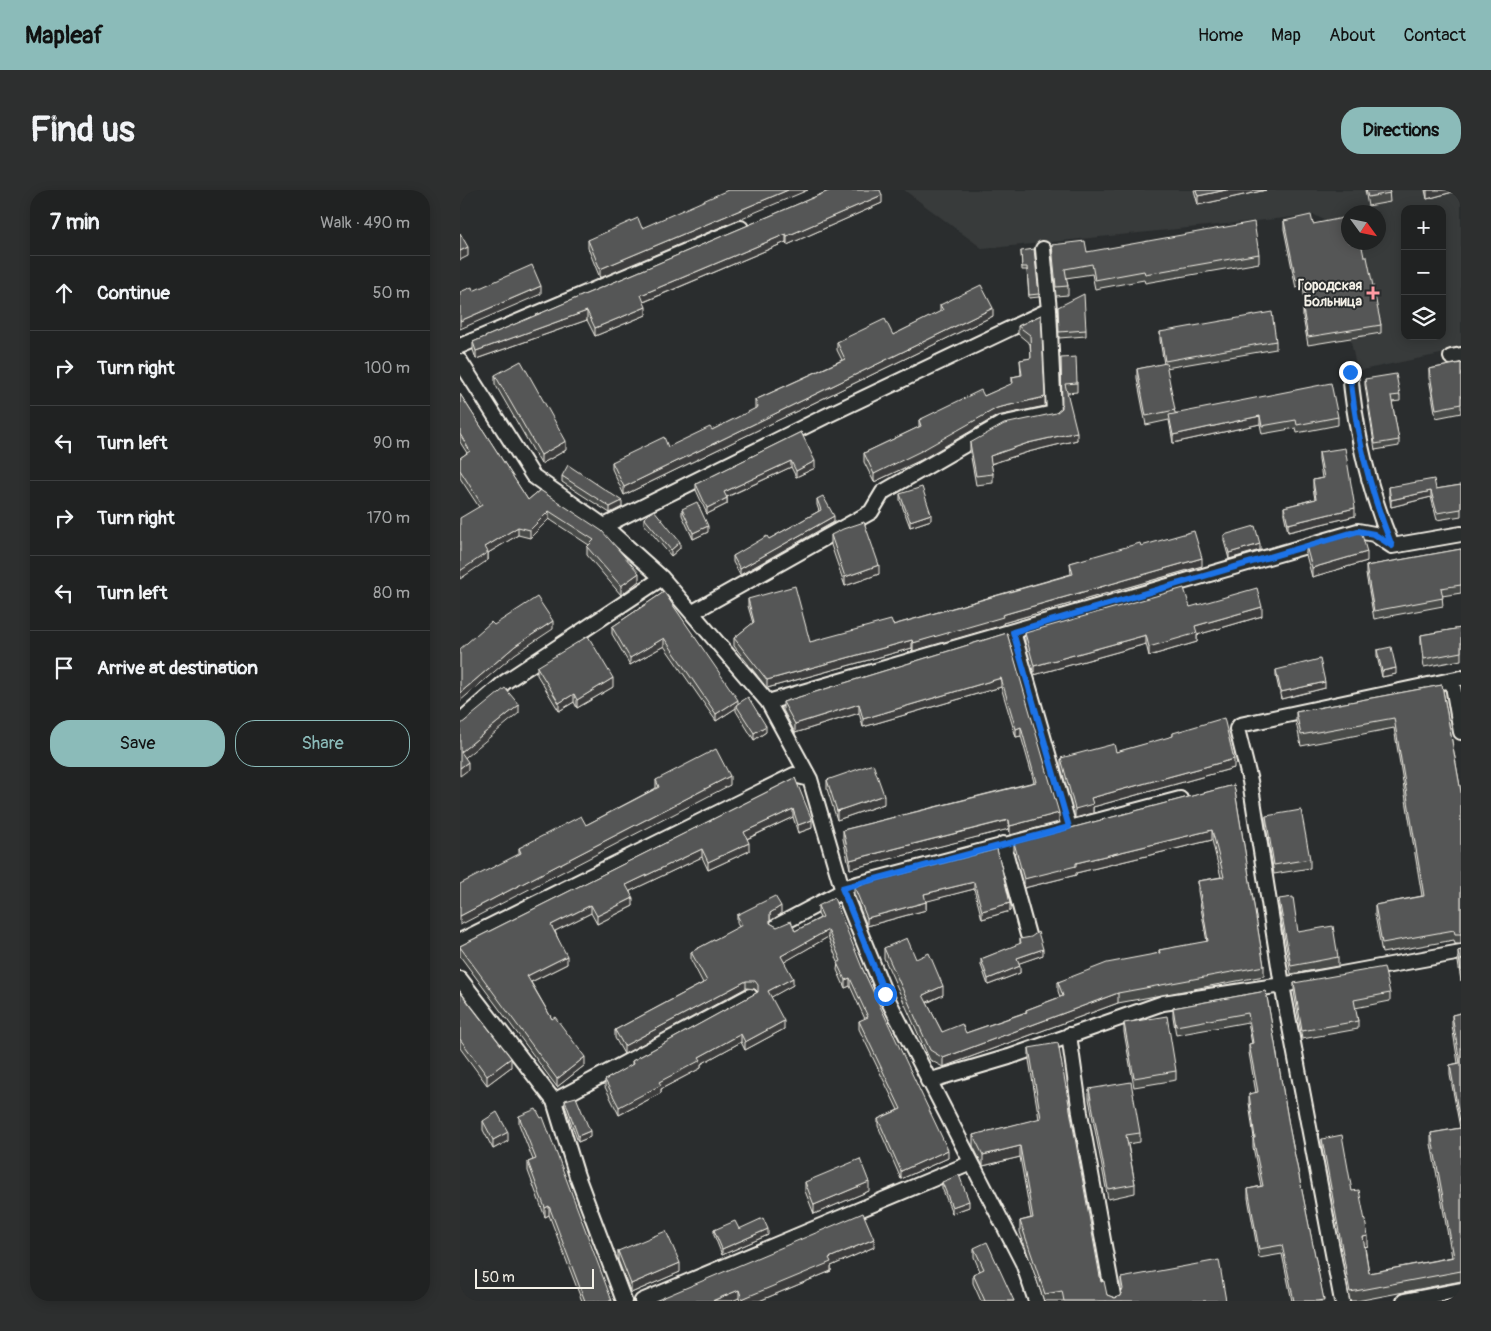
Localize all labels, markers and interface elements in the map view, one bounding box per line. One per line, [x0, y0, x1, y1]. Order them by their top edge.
text: Mapleaf [25, 21, 103, 50]
text: Home [1198, 24, 1243, 47]
text: Map [1271, 24, 1301, 47]
text: About [1329, 24, 1375, 47]
text: Contact [1403, 24, 1466, 47]
button: Directions [1341, 107, 1461, 154]
text: Find us [30, 108, 135, 152]
north arrow [1341, 205, 1386, 250]
map controls [1401, 205, 1446, 340]
button: + [1401, 205, 1446, 250]
text: 7 min [50, 209, 100, 236]
text: Walk · 490 m [320, 213, 410, 233]
button: − [1401, 250, 1446, 295]
place label: Городская Больница [1298, 277, 1362, 310]
icon: ahead [50, 279, 78, 307]
text: Continue [97, 281, 170, 305]
text: 50 m [373, 283, 410, 303]
marker: Городская Больница [1366, 286, 1380, 300]
button: layers [1401, 295, 1446, 340]
icon: right [50, 354, 78, 382]
text: Turn right [97, 356, 175, 380]
text: 100 m [364, 358, 410, 378]
route end [1339, 361, 1362, 384]
icon: left [50, 429, 78, 457]
text: Turn left [97, 431, 167, 455]
text: 90 m [373, 433, 410, 453]
icon: right [50, 504, 78, 532]
text: Turn right [97, 506, 175, 530]
text: 170 m [367, 508, 410, 528]
icon: left [50, 579, 78, 607]
text: Turn left [97, 581, 167, 605]
text: 80 m [373, 583, 410, 603]
icon: arrive [50, 654, 78, 682]
text: Arrive at destination [97, 656, 258, 680]
button: Save [50, 720, 225, 767]
button: Share [235, 720, 410, 767]
route start [874, 983, 897, 1006]
scale bar [475, 1266, 594, 1289]
text: 50 m [482, 1269, 515, 1286]

